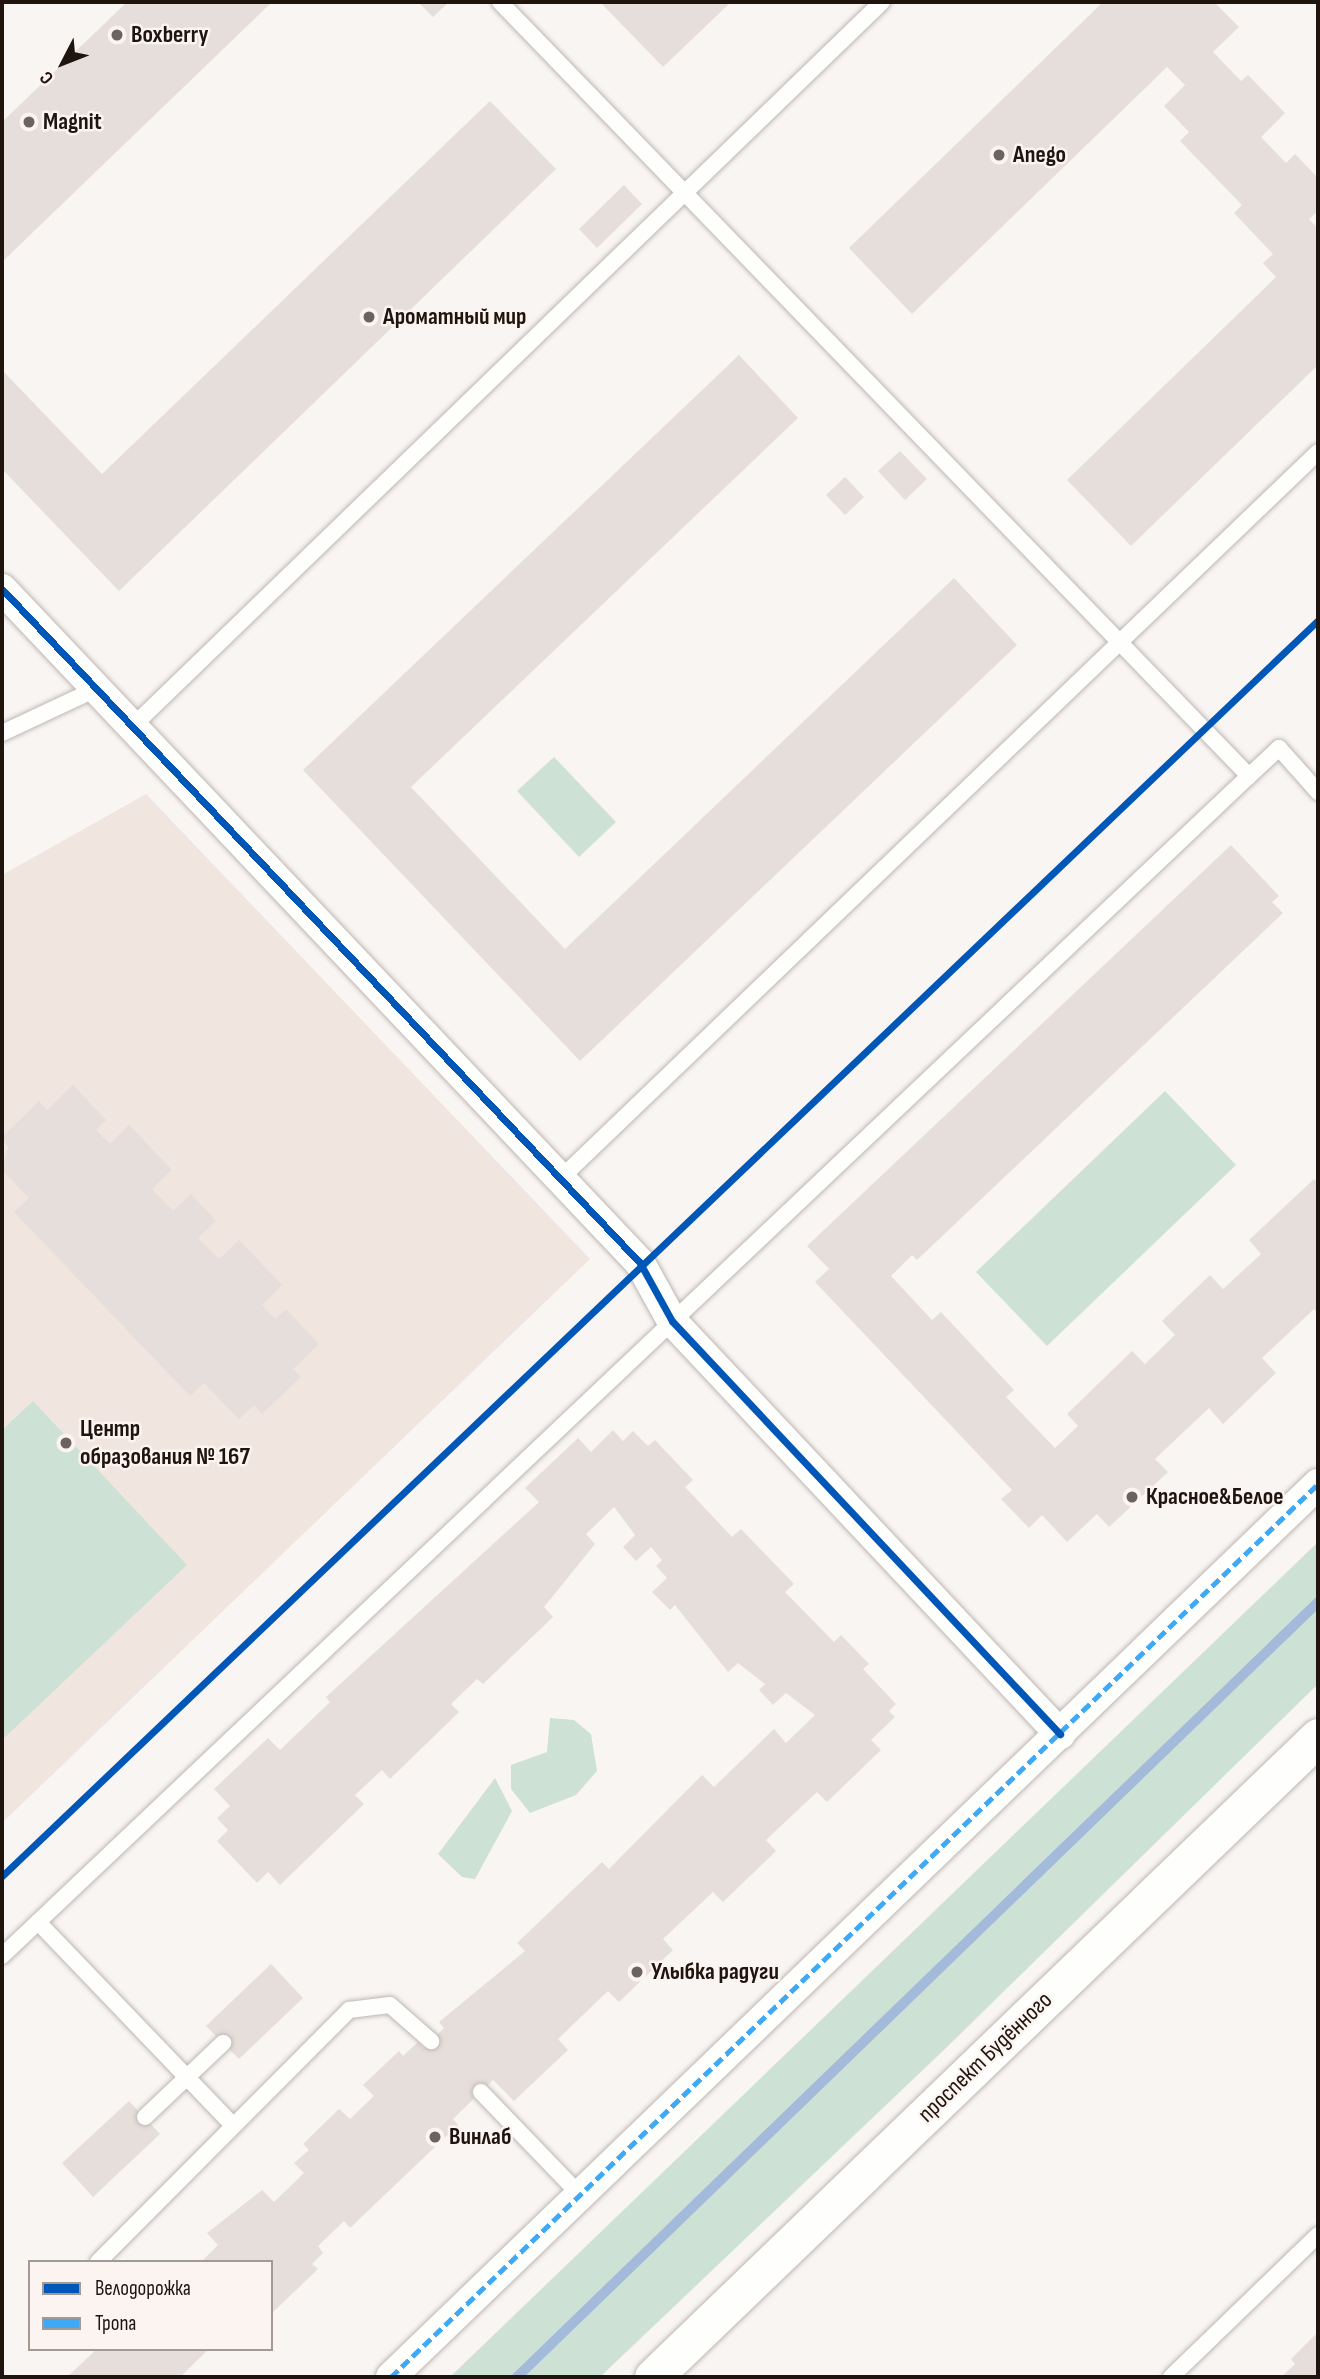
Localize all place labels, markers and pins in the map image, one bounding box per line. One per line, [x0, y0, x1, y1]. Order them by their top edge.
place label: Boxberry [131, 21, 208, 49]
marker: Boxberry [109, 27, 125, 43]
place label: Magnit [43, 108, 102, 136]
marker: Magnit [21, 114, 37, 130]
place label: Anego [1013, 141, 1066, 169]
marker: Anego [991, 147, 1007, 163]
place label: Ароматный мир [383, 303, 526, 331]
marker: Ароматный мир [361, 309, 377, 325]
place label: Центр образования № 167 [80, 1415, 250, 1471]
marker: Центр образования № 167 [58, 1435, 74, 1451]
place label: Красное&Белое [1146, 1483, 1283, 1511]
marker: Красное&Белое [1124, 1489, 1140, 1505]
place label: Улыбка радуги [651, 1958, 779, 1986]
marker: Улыбка радуги [629, 1964, 645, 1980]
place label: Винлаб [449, 2123, 511, 2151]
marker: Винлаб [427, 2129, 443, 2145]

